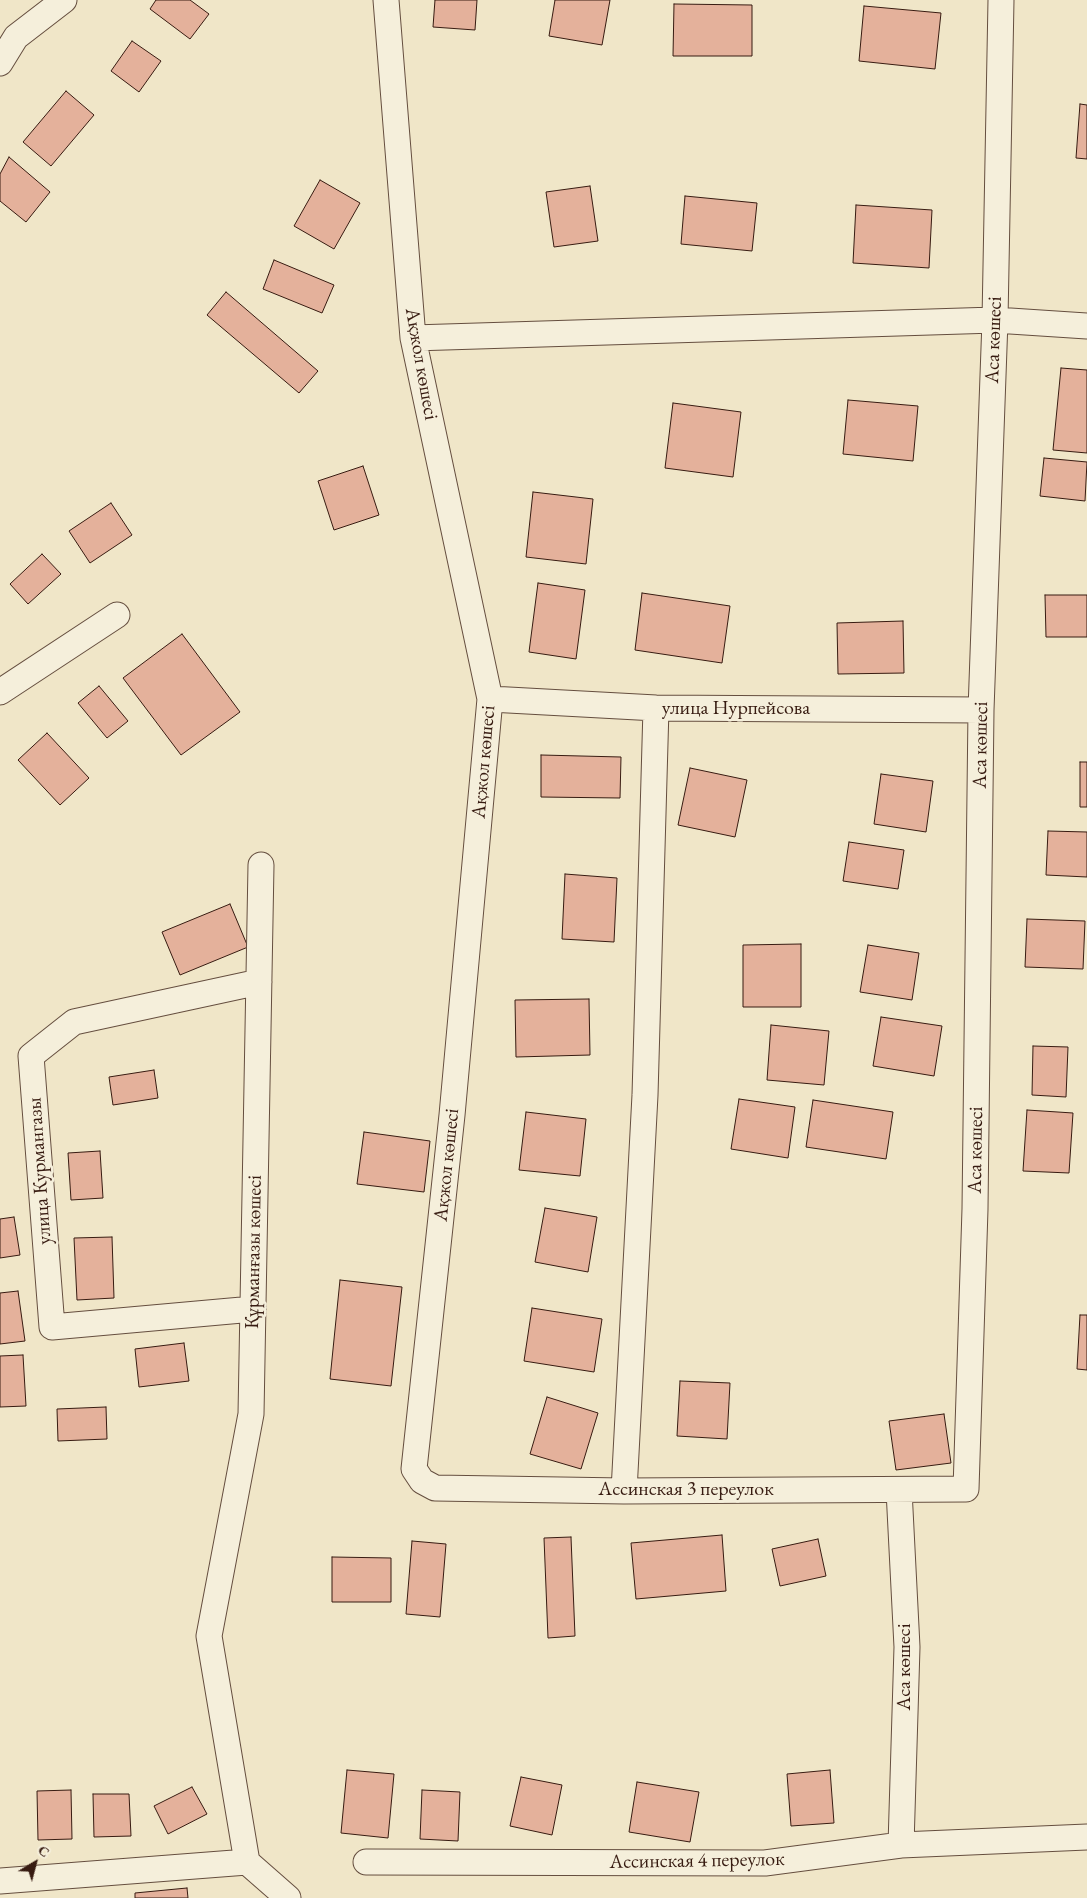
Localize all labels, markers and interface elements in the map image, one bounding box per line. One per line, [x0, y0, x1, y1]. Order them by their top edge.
street label: Аса көшесі [980, 296, 1008, 384]
street label: Ақжол көшесі [399, 306, 443, 422]
street label: улица Нурпейсова [662, 697, 810, 721]
street label: Аса көшесі [968, 701, 994, 789]
street label: Ақжол көшесі [467, 704, 501, 820]
street label: улица Курмангазы [23, 1097, 57, 1245]
street label: Аса көшесі [963, 1106, 989, 1194]
street label: Ақжол көшесі [429, 1107, 465, 1223]
street label: Құрманғазы көшесі [241, 1175, 267, 1329]
street label: Ассинская 3 переулок [598, 1478, 774, 1502]
street label: Аса көшесі [893, 1623, 917, 1711]
north arrow [10, 1838, 60, 1888]
text: С [35, 1841, 53, 1861]
street label: Ассинская 4 переулок [609, 1847, 785, 1875]

